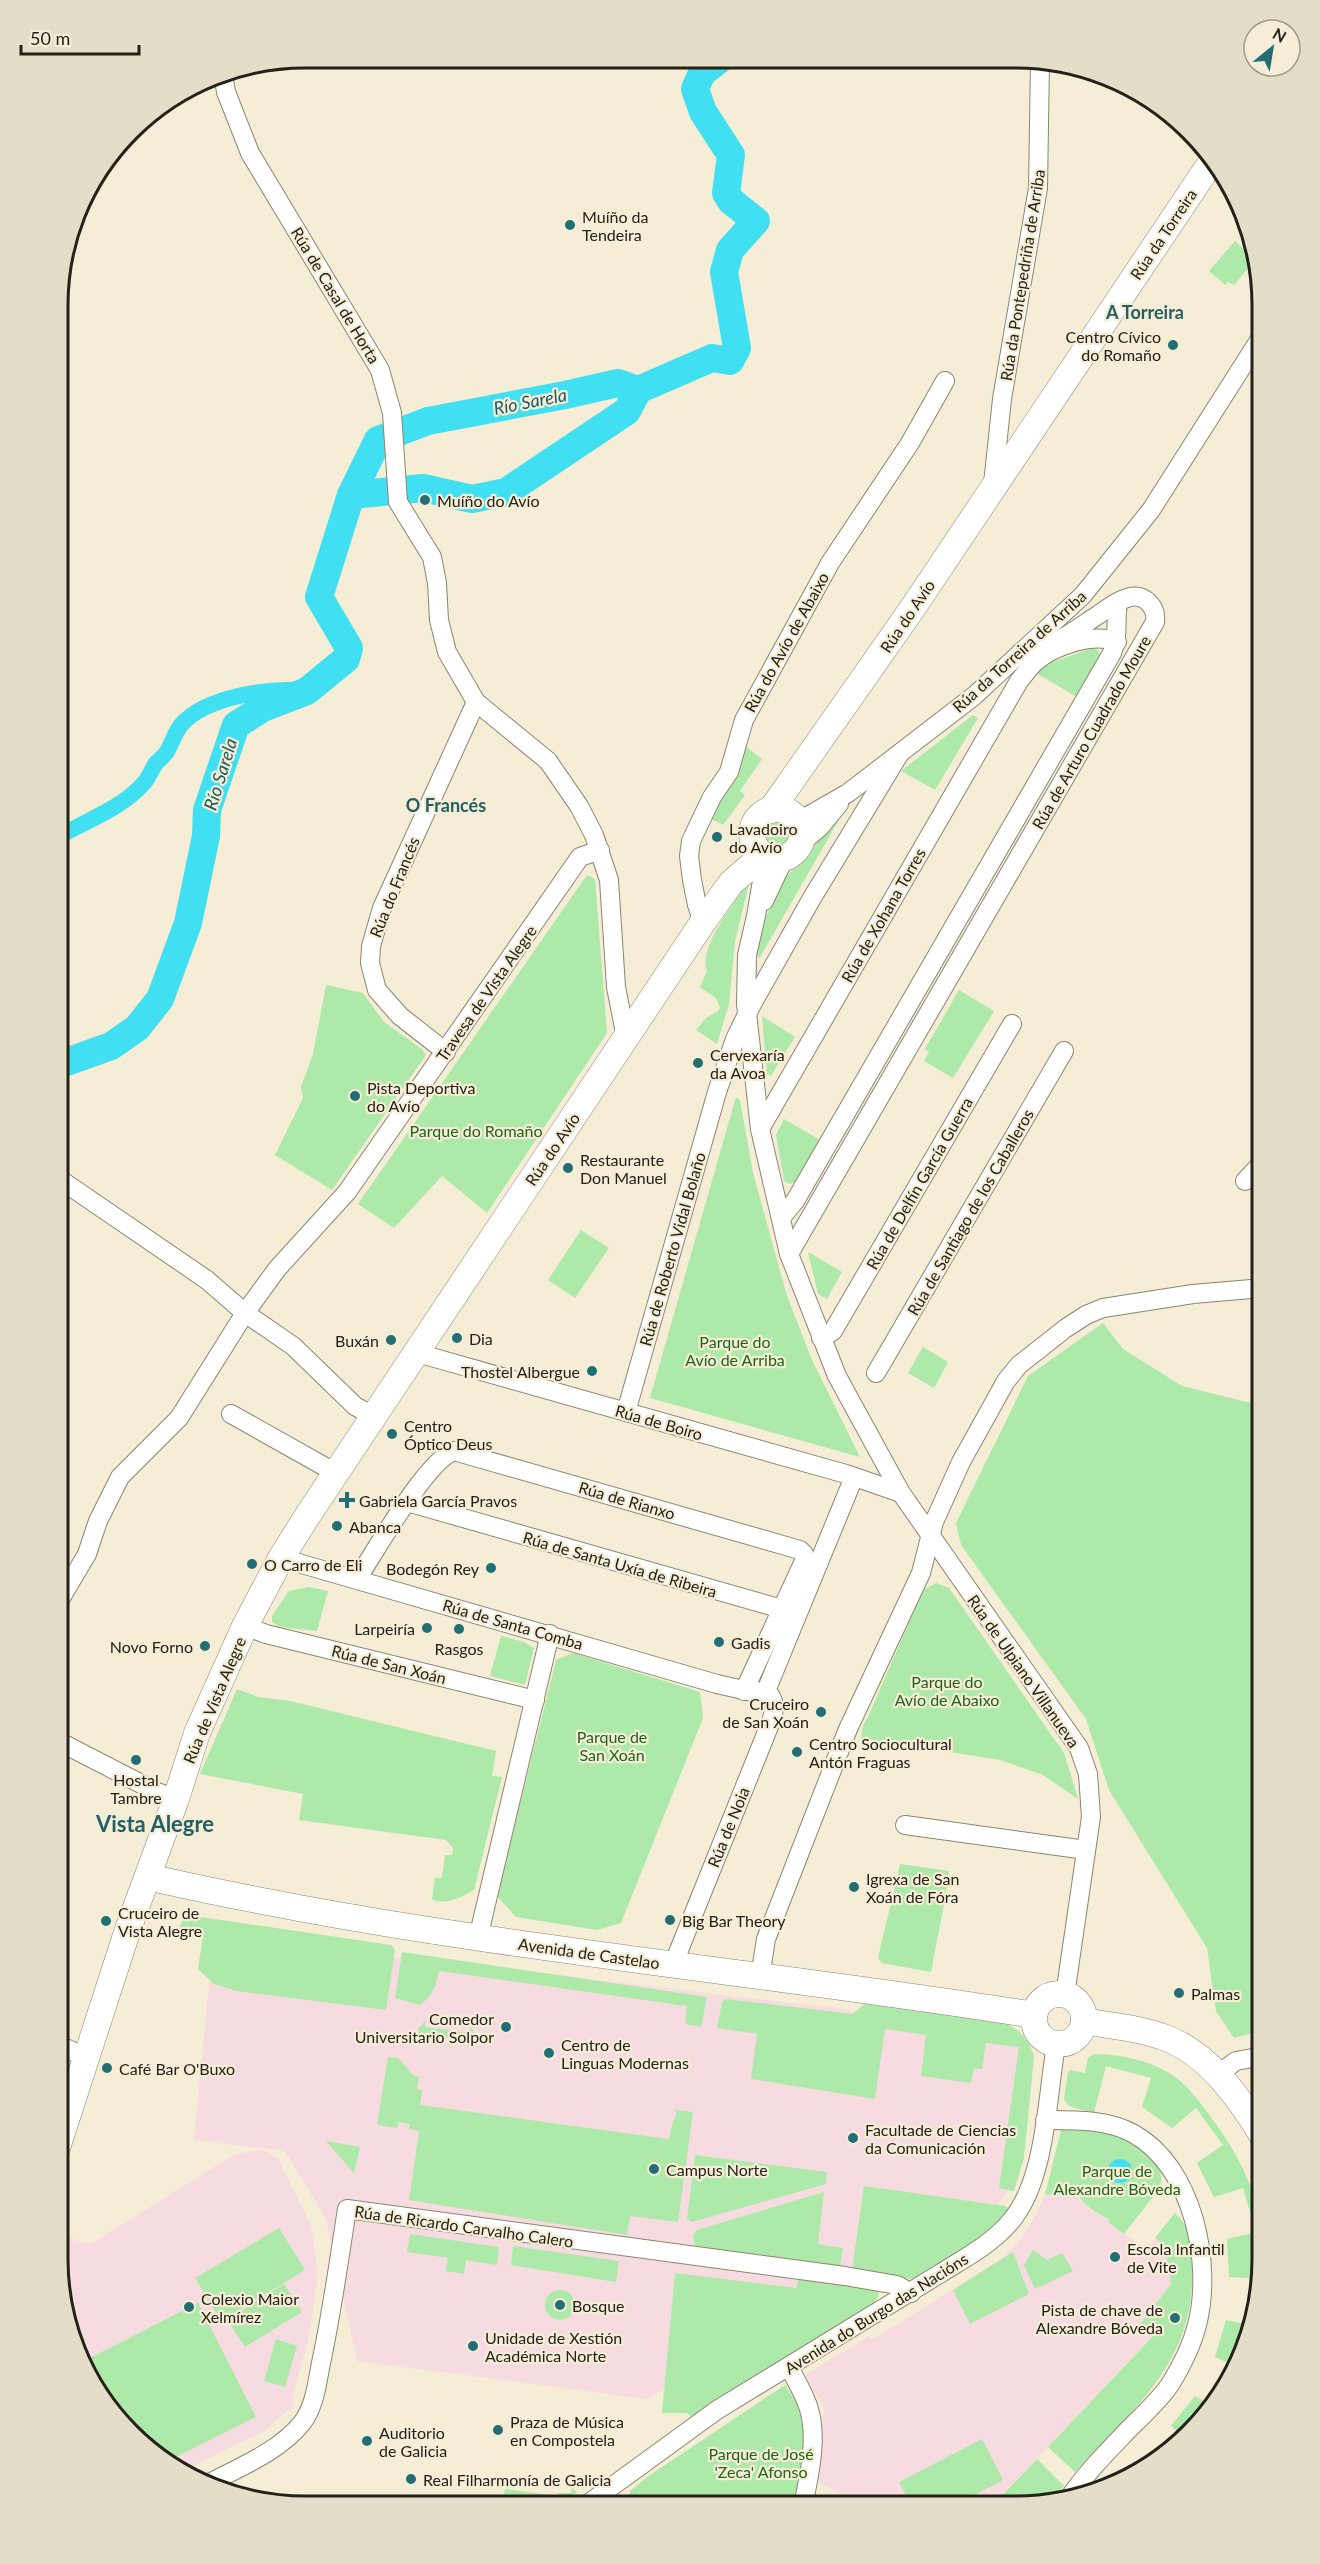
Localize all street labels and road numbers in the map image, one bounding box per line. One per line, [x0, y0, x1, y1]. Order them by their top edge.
street label: Rúa da Pontepedriña de Arriba [996, 168, 1048, 382]
street label: Rúa da Torreira [1126, 185, 1200, 283]
street label: Rúa de Casal de Horta [288, 223, 384, 367]
street label: Rúa do Avío de Abaixo [740, 569, 832, 715]
street label: Rúa do Avío [876, 576, 938, 656]
street label: Rúa da Torreira de Arriba [948, 586, 1090, 716]
street label: Rúa de Arturo Cuadrado Moure [1028, 632, 1154, 832]
street label: Rúa do Francés [365, 834, 423, 940]
street label: Rúa de Xohana Torres [837, 845, 929, 985]
street label: Travesa de Vista Alegre [432, 921, 540, 1065]
street label: Rúa de Delfín García Guerra [862, 1094, 976, 1272]
street label: Rúa de Santiago de los Caballeros [903, 1105, 1037, 1319]
street label: Rúa do Avío [521, 1109, 583, 1189]
street label: Rúa de Roberto Vidal Bolaño [635, 1150, 709, 1348]
street label: Rúa de Boiro [613, 1400, 705, 1444]
street label: Rúa de Rianxo [577, 1477, 677, 1523]
street label: Rúa de Santa Uxía de Ribeira [521, 1527, 719, 1601]
street label: Rúa de Ulpiano Villanueva [964, 1591, 1084, 1751]
street label: Rúa de Santa Comba [441, 1595, 585, 1653]
street label: Rúa de Vista Alegre [179, 1634, 249, 1766]
street label: Rúa de San Xoán [330, 1641, 448, 1687]
street label: Rúa de Noia [703, 1784, 753, 1870]
street label: Avenida de Castelao [517, 1934, 661, 1972]
street label: Rúa de Ricardo Carvalho Calero [353, 2201, 575, 2251]
street label: Avenida do Burgo das Nacións [781, 2248, 971, 2377]

